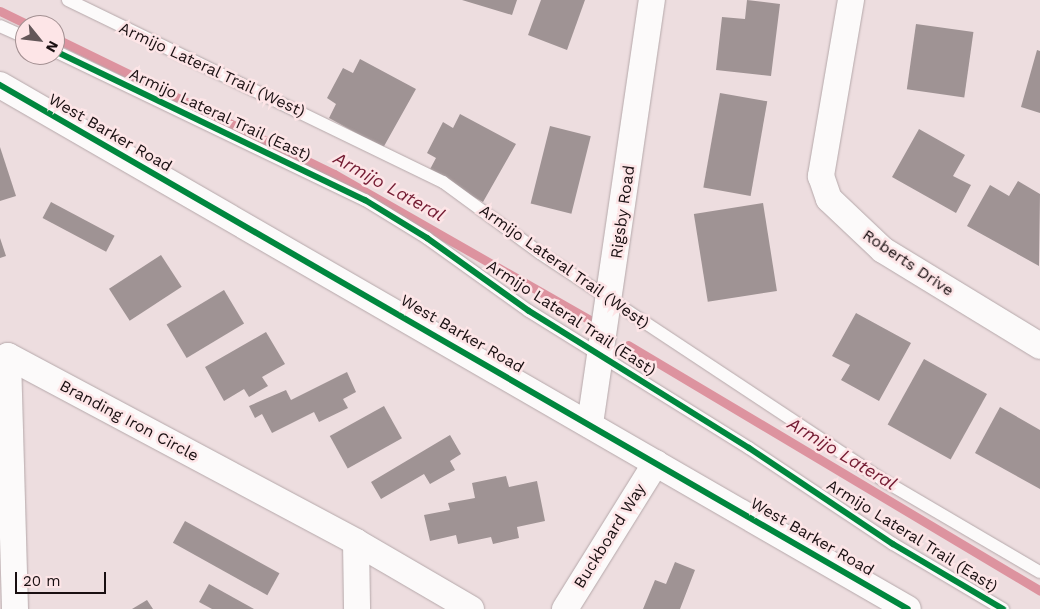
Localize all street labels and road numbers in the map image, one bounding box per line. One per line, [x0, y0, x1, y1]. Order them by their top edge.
street label: Armijo Lateral Trail (West) [115, 18, 309, 122]
street label: Armijo Lateral Trail (East) [126, 64, 314, 166]
street label: West Barker Road [45, 90, 175, 176]
street label: Rigsby Road [607, 164, 639, 260]
street label: Armijo Lateral Trail (West) [475, 201, 653, 333]
street label: Roberts Drive [859, 225, 957, 301]
street label: Armijo Lateral Trail (East) [482, 256, 660, 380]
street label: West Barker Road [397, 291, 527, 377]
street label: Branding Iron Circle [56, 376, 202, 466]
street label: Armijo Lateral Trail (East) [822, 475, 1002, 597]
street label: Buckboard Way [570, 480, 650, 592]
street label: West Barker Road [747, 494, 877, 580]

